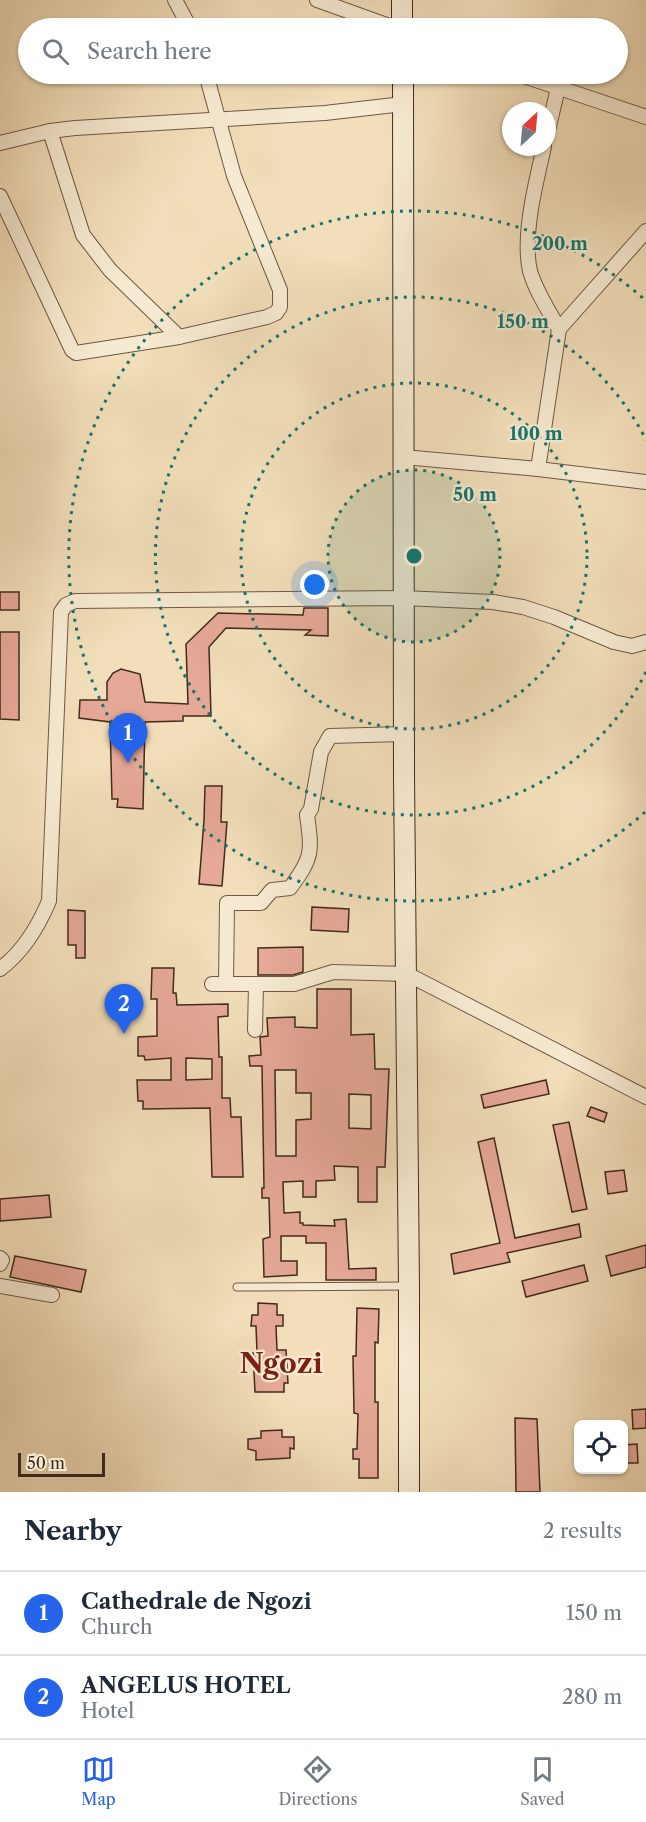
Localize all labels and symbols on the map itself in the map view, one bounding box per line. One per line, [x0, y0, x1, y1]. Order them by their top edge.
north arrow [502, 102, 556, 156]
text: 200 m [532, 233, 588, 255]
text: 150 m [497, 311, 549, 333]
text: 100 m [509, 423, 563, 445]
text: 50 m [453, 484, 497, 506]
centre of rings [404, 546, 424, 566]
your location [300, 570, 329, 599]
pin: 1 [108, 714, 148, 763]
pin: 2 [104, 984, 144, 1034]
district label: Ngozi [239, 1346, 323, 1380]
scale bar [18, 1450, 105, 1478]

